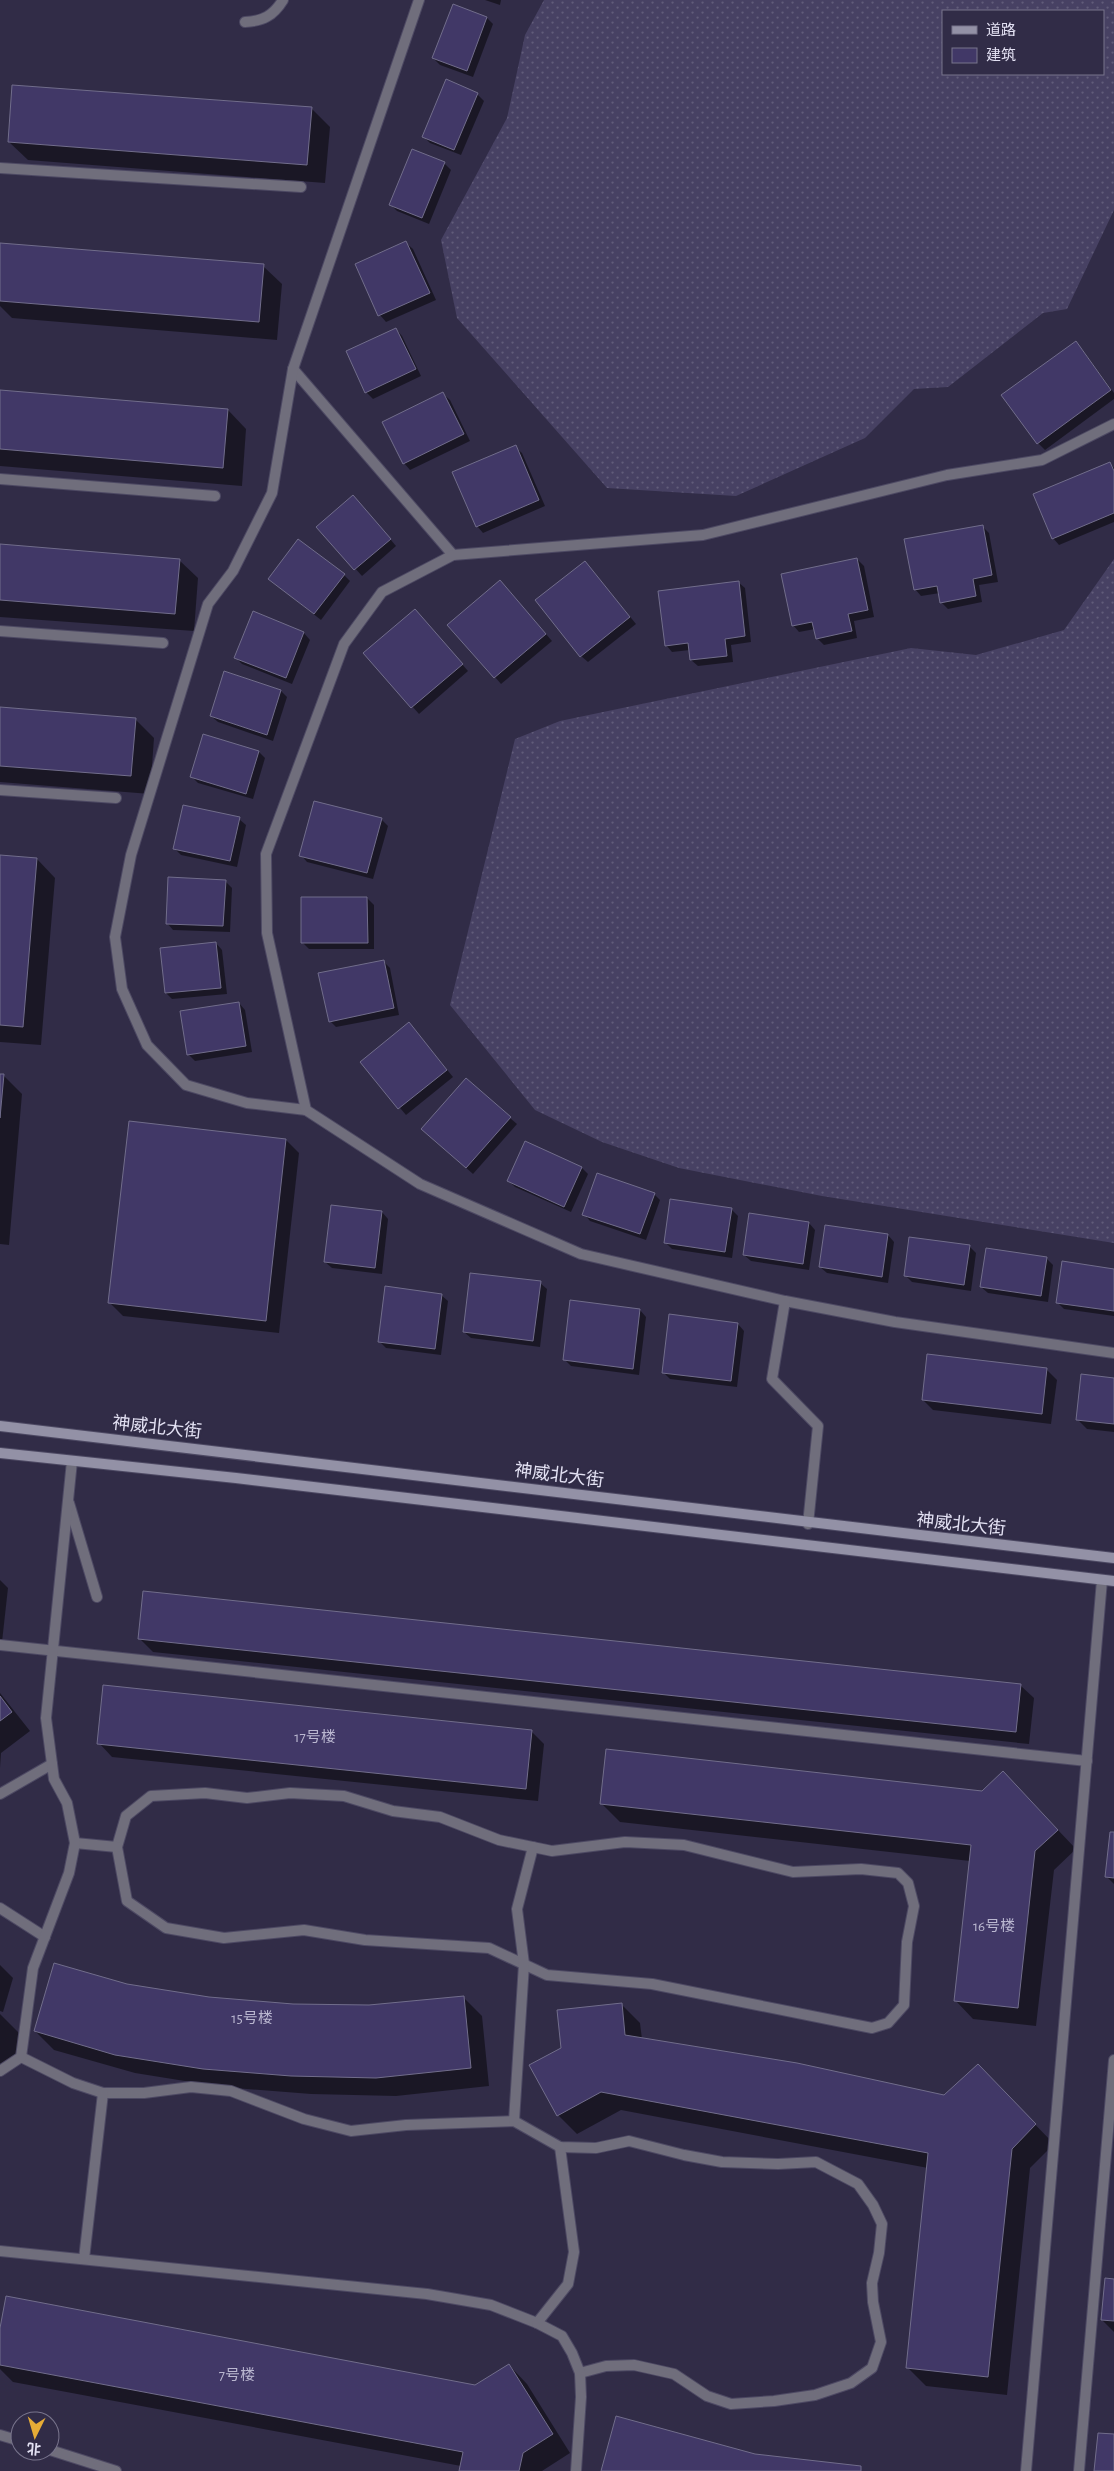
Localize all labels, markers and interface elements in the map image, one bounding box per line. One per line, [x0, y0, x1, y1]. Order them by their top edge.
legend [942, 10, 1104, 75]
text: 道路 [986, 22, 1016, 38]
text: 建筑 [986, 47, 1016, 63]
street label: 神威北大街 [111, 1412, 203, 1442]
street label: 神威北大街 [513, 1460, 605, 1490]
street label: 神威北大街 [915, 1509, 1007, 1539]
house number: 17号楼 [294, 1729, 336, 1745]
house number: 16号楼 [973, 1918, 1015, 1934]
house number: 15号楼 [231, 2010, 273, 2026]
house number: 7号楼 [219, 2367, 255, 2383]
north arrow [10, 2411, 60, 2461]
text: 北 [26, 2440, 42, 2457]

